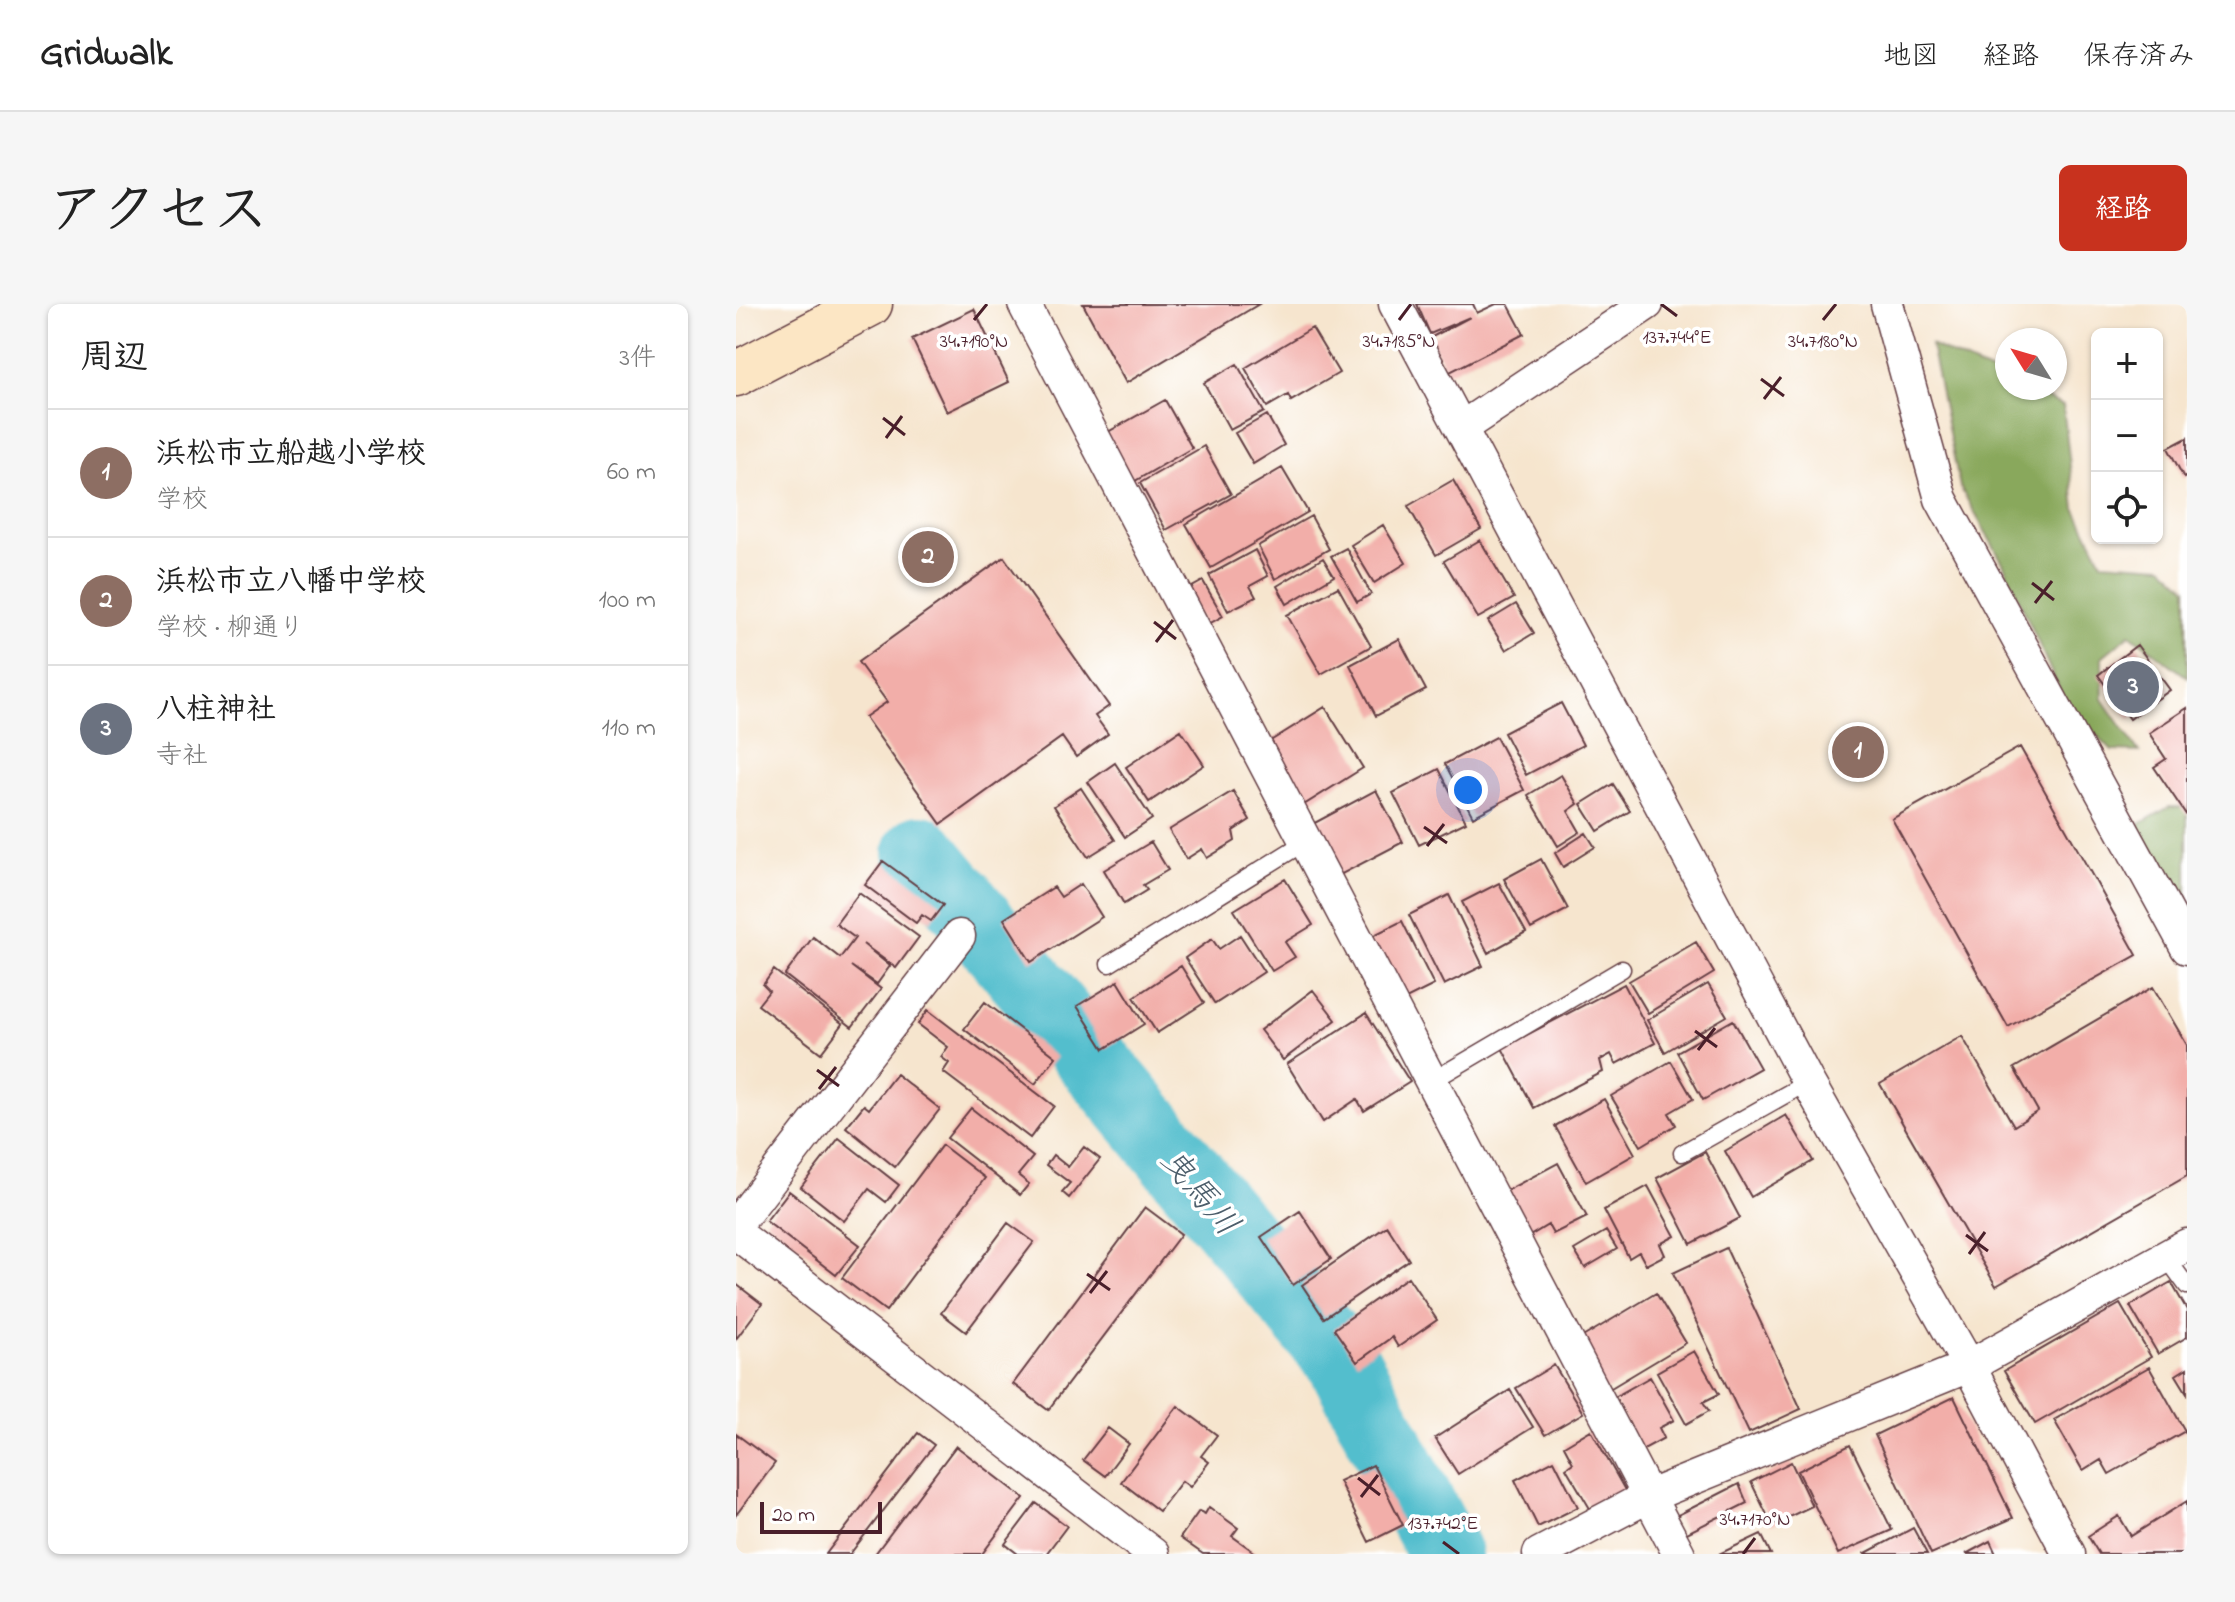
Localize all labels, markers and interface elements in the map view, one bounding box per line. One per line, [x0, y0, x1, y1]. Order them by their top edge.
text: Gridwalk [40, 27, 172, 83]
text: 地図 [1883, 37, 1939, 78]
text: 経路 [1983, 37, 2039, 78]
text: 保存済み [2083, 37, 2195, 78]
button: 経路 [2059, 165, 2187, 251]
text: アクセス [48, 173, 269, 254]
text: 137.744°E [1642, 324, 1712, 353]
text: 34.7190°N [940, 328, 1008, 357]
text: 34.7185°N [1363, 328, 1435, 357]
text: 34.7180°N [1788, 328, 1858, 357]
north arrow [1995, 328, 2067, 400]
map controls [2091, 328, 2163, 544]
button: + [2091, 328, 2163, 400]
text: 周辺 [80, 334, 148, 384]
text: 3件 [619, 340, 656, 378]
button: − [2091, 400, 2163, 472]
text: 浜松市立船越小学校 [156, 433, 426, 477]
text: 1 [102, 454, 110, 492]
text: 60 m [607, 454, 656, 492]
button: locate [2091, 472, 2163, 544]
text: 学校 [156, 482, 208, 520]
pin: 2 [902, 527, 954, 587]
text: 浜松市立八幡中学校 [156, 561, 426, 605]
text: 2 [100, 582, 112, 620]
text: 100 m [599, 582, 656, 620]
text: 学校 · 柳通り [156, 610, 305, 648]
pin: 3 [2107, 657, 2159, 717]
text: 八柱神社 [156, 689, 276, 733]
text: 3 [101, 710, 111, 748]
text: 110 m [602, 710, 656, 748]
pin: 1 [1832, 722, 1884, 782]
text: 寺社 [156, 738, 208, 776]
your location [1448, 770, 1488, 810]
water label: 曳馬川 [1146, 1138, 1250, 1249]
scale bar [760, 1498, 882, 1534]
text: 20 m [772, 1500, 815, 1532]
text: 34.7170°N [1720, 1506, 1790, 1535]
text: 137.742°E [1408, 1510, 1478, 1539]

